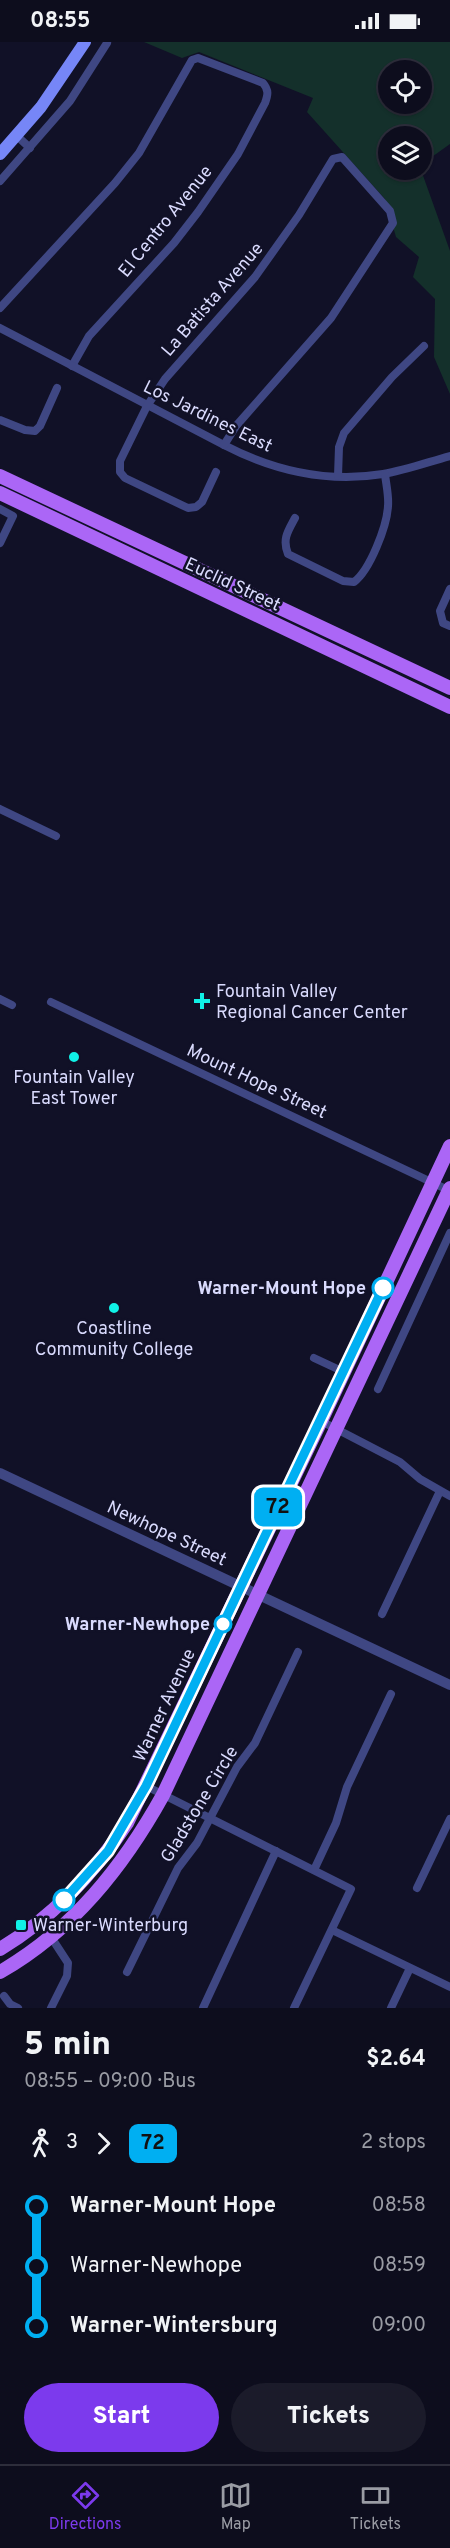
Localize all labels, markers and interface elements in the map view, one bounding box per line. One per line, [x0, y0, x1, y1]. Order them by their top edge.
text: 08:55 [30, 8, 91, 35]
map controls [378, 60, 432, 180]
button: locate [378, 60, 432, 114]
button: layers [378, 126, 432, 180]
street label: El Centro Avenue [114, 161, 218, 283]
street label: La Batista Avenue [157, 238, 269, 362]
street label: Los Jardines East [139, 376, 276, 459]
street label: Euclid Street [181, 553, 284, 618]
place label: Fountain Valley Regional Cancer Center [216, 981, 408, 1025]
marker: Fountain Valley Regional Cancer Center [193, 992, 211, 1010]
street label: Mount Hope Street [183, 1040, 330, 1125]
marker: Fountain Valley East Tower [67, 1050, 81, 1064]
place label: Fountain Valley East Tower [13, 1067, 135, 1111]
marker: Warner-Mount Hope [372, 1277, 394, 1299]
place label: Warner-Mount Hope [197, 1278, 366, 1301]
marker: Coastline Community College [107, 1301, 121, 1315]
place label: Coastline Community College [35, 1318, 193, 1362]
line badge: 72 [251, 1488, 305, 1526]
text: 72 [266, 1494, 290, 1521]
street label: Newhope Street [103, 1497, 230, 1572]
place label: Warner-Newhope [65, 1614, 210, 1637]
marker: Warner-Newhope [214, 1615, 232, 1633]
street label: Warner Avenue [129, 1645, 202, 1766]
street label: Gladstone Circle [156, 1742, 244, 1867]
unlabelled marker [53, 1889, 75, 1911]
place label: Warner-Winterburg [33, 1915, 188, 1938]
marker: Warner-Winterburg [14, 1918, 28, 1932]
text: 5 min [24, 2025, 111, 2067]
text: $2.64 [366, 2046, 426, 2073]
text: 08:55 – 09:00 · Bus [24, 2069, 196, 2095]
icon: walk [24, 2127, 57, 2160]
icon: forward [87, 2127, 120, 2160]
text: 3 [66, 2130, 78, 2156]
text: 72 [141, 2130, 165, 2157]
text: 2 stops [361, 2130, 426, 2156]
text: Warner-Mount Hope [70, 2193, 276, 2220]
text: 08:58 [372, 2193, 426, 2219]
text: Warner-Newhope [70, 2253, 242, 2280]
text: 08:59 [372, 2253, 426, 2279]
text: Warner-Wintersburg [70, 2313, 278, 2340]
text: 09:00 [371, 2313, 426, 2339]
button: Start [24, 2383, 219, 2452]
button: Tickets [231, 2383, 426, 2452]
tab: Directions [49, 2479, 122, 2535]
tab: Map [219, 2479, 252, 2535]
tab: Tickets [350, 2479, 401, 2535]

